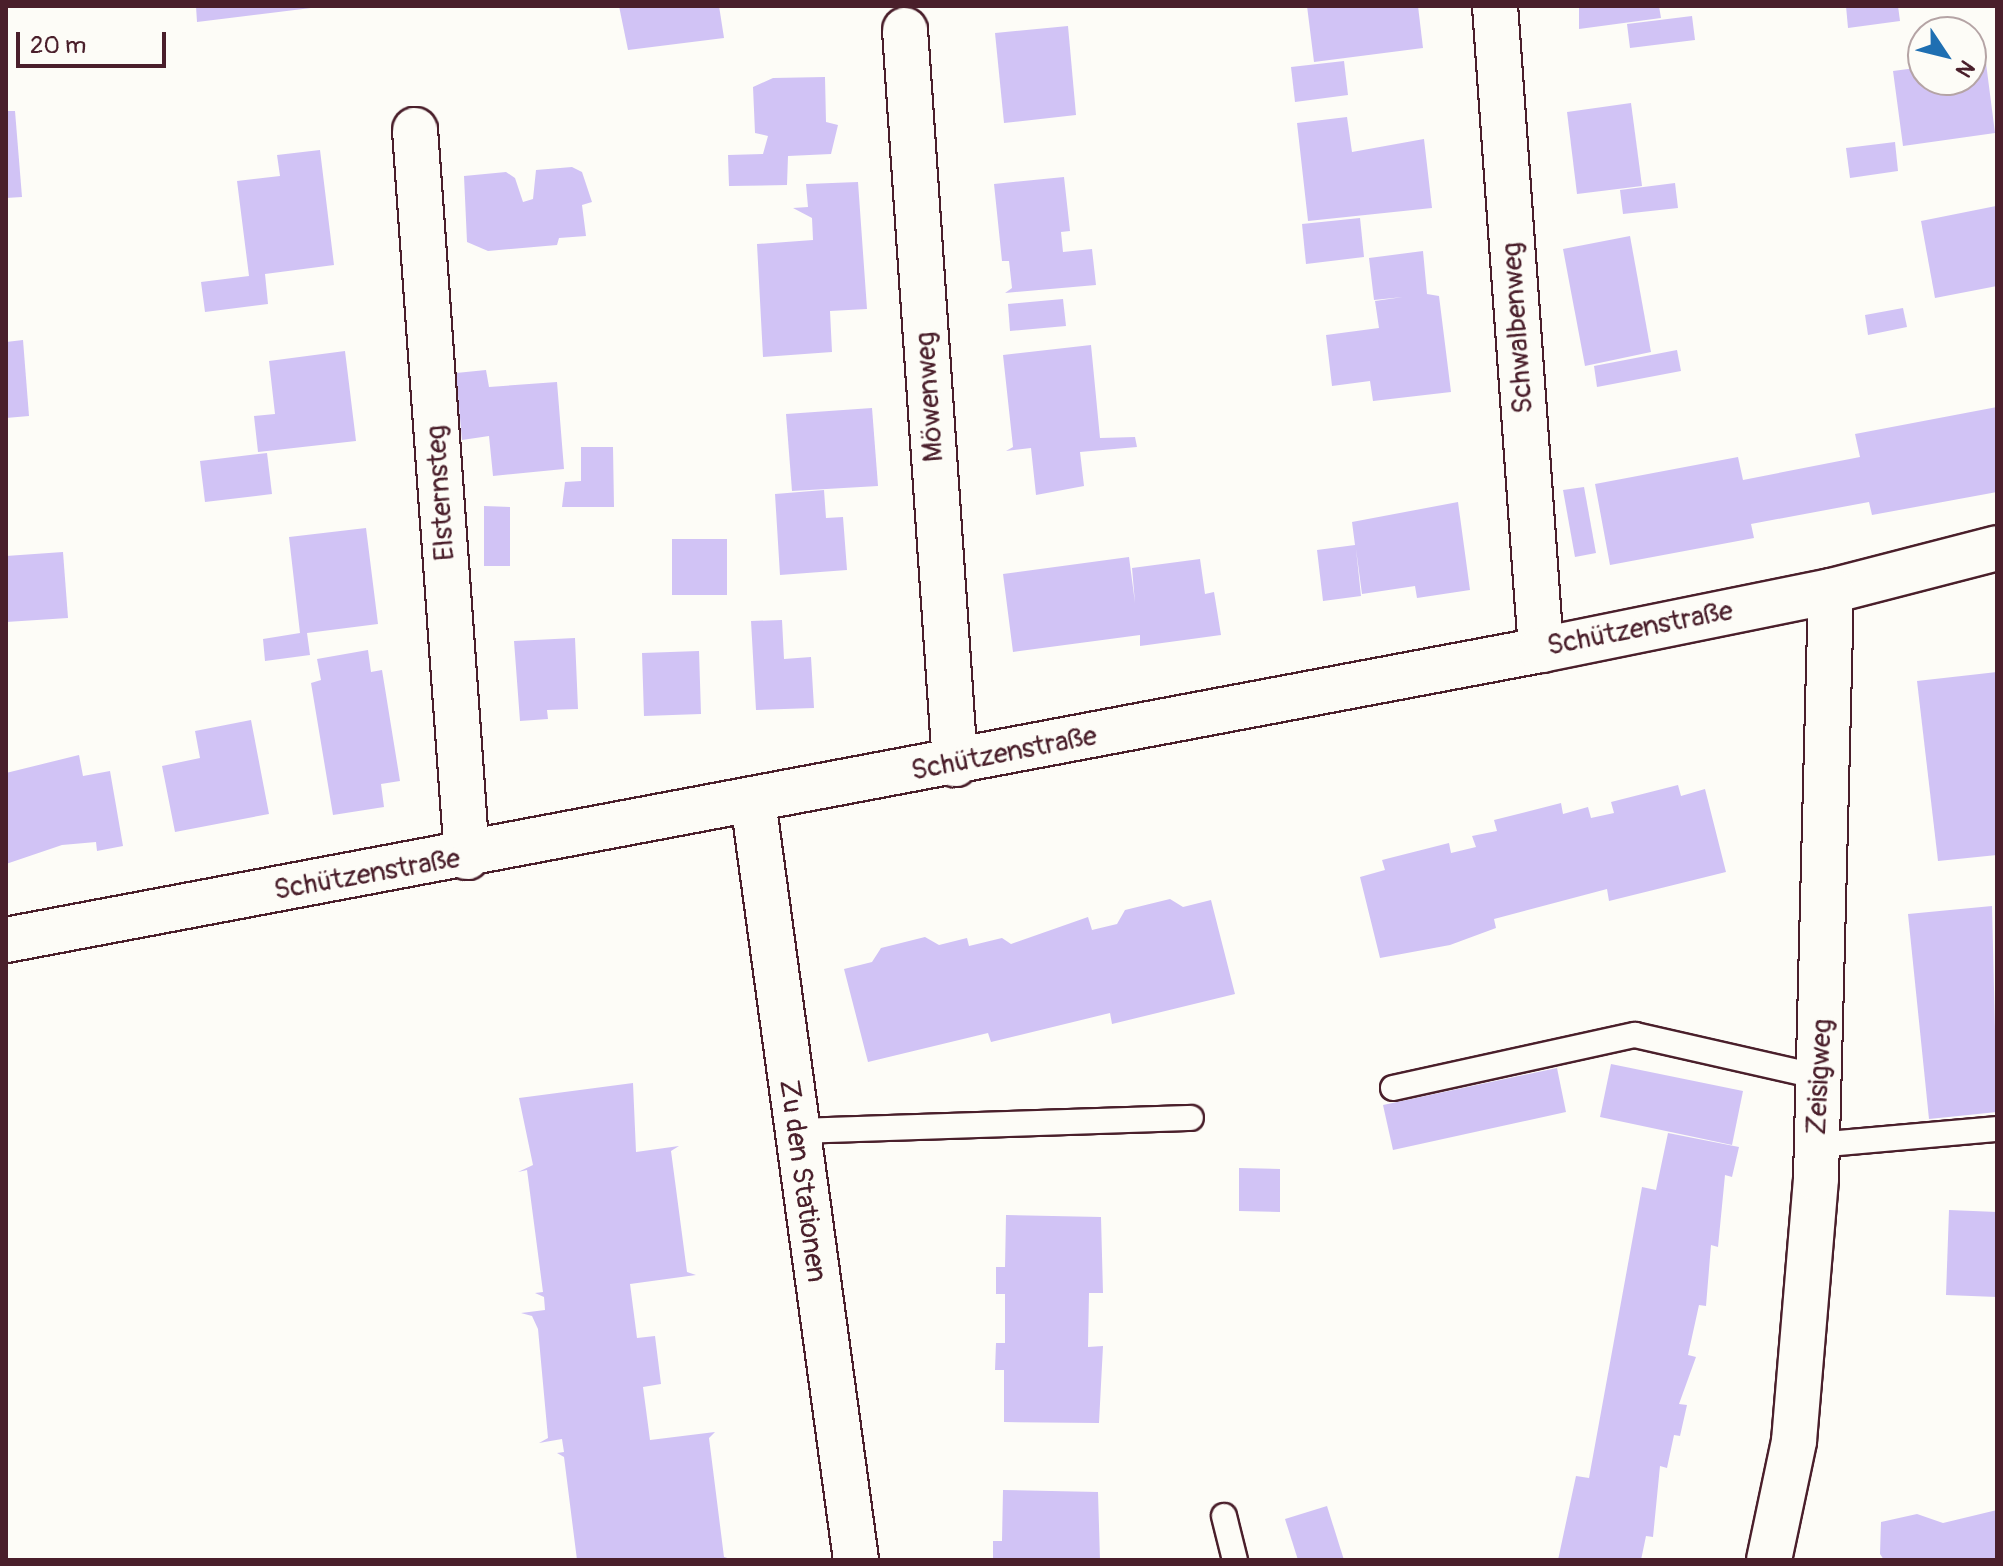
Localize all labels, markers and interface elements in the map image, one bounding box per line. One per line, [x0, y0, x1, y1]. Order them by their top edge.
scale bar [20, 16, 170, 66]
north arrow [1907, 16, 1987, 96]
text: 20 m [30, 31, 86, 60]
text: N [1949, 54, 1981, 83]
street label: Schwalbenweg [1495, 241, 1541, 415]
street label: Möwenweg [909, 331, 951, 463]
street label: Elsternsteg [420, 424, 462, 562]
street label: Schützenstraße [1544, 595, 1736, 663]
street label: Schützenstraße [908, 720, 1100, 788]
street label: Schützenstraße [271, 842, 463, 908]
street label: Zeisigweg [1800, 1018, 1840, 1136]
street label: Zu den Stationen [771, 1078, 833, 1284]

